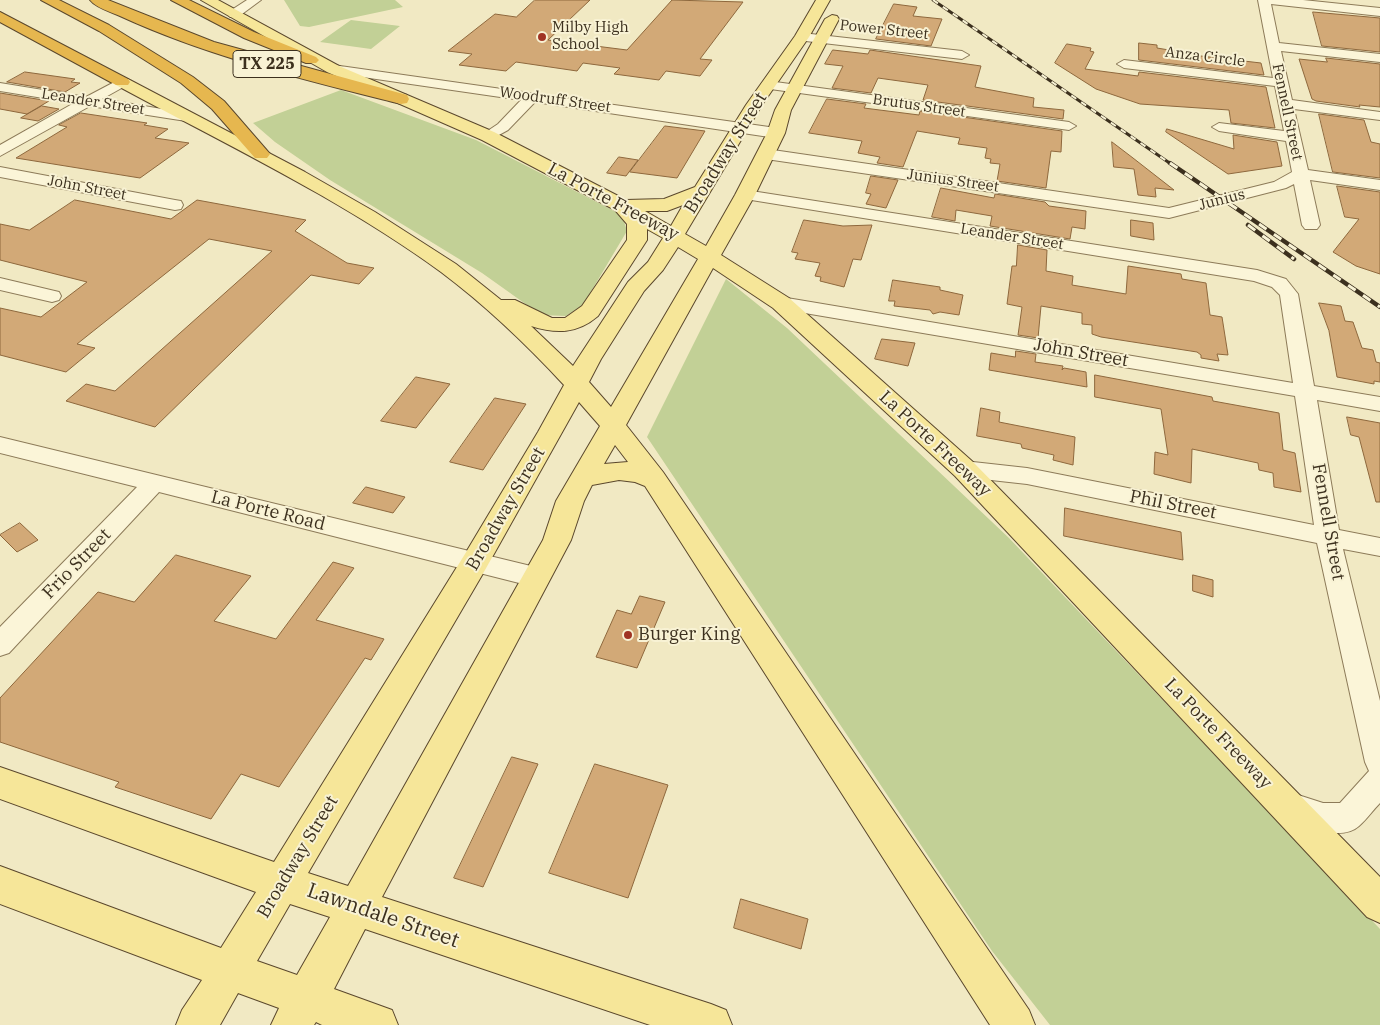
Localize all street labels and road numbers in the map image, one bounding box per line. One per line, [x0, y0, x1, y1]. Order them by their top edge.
street label: Power Street [839, 16, 929, 44]
street label: Anza Circle [1164, 43, 1246, 71]
road number: TX 225 [233, 51, 301, 78]
street label: Fennell Street [1268, 62, 1306, 162]
street label: Woodruff Street [498, 83, 612, 117]
street label: Leander Street [40, 85, 146, 119]
street label: Broadway Street [680, 88, 772, 218]
street label: Brutus Street [871, 91, 967, 121]
street label: La Porte Freeway [544, 158, 682, 246]
street label: Junius Street [906, 166, 1000, 196]
street label: John Street [46, 172, 128, 204]
street label: Junius [1197, 186, 1247, 214]
street label: Leander Street [959, 220, 1065, 254]
street label: John Street [1032, 334, 1130, 372]
street label: La Porte Freeway [875, 387, 995, 501]
street label: Broadway Street [462, 443, 550, 575]
street label: Fennell Street [1307, 462, 1349, 582]
street label: La Porte Road [209, 486, 327, 536]
street label: Phil Street [1128, 486, 1218, 524]
street label: Frio Street [38, 524, 116, 604]
street label: La Porte Freeway [1160, 674, 1276, 794]
street label: Broadway Street [253, 792, 343, 922]
street label: Lawndale Street [304, 878, 462, 954]

